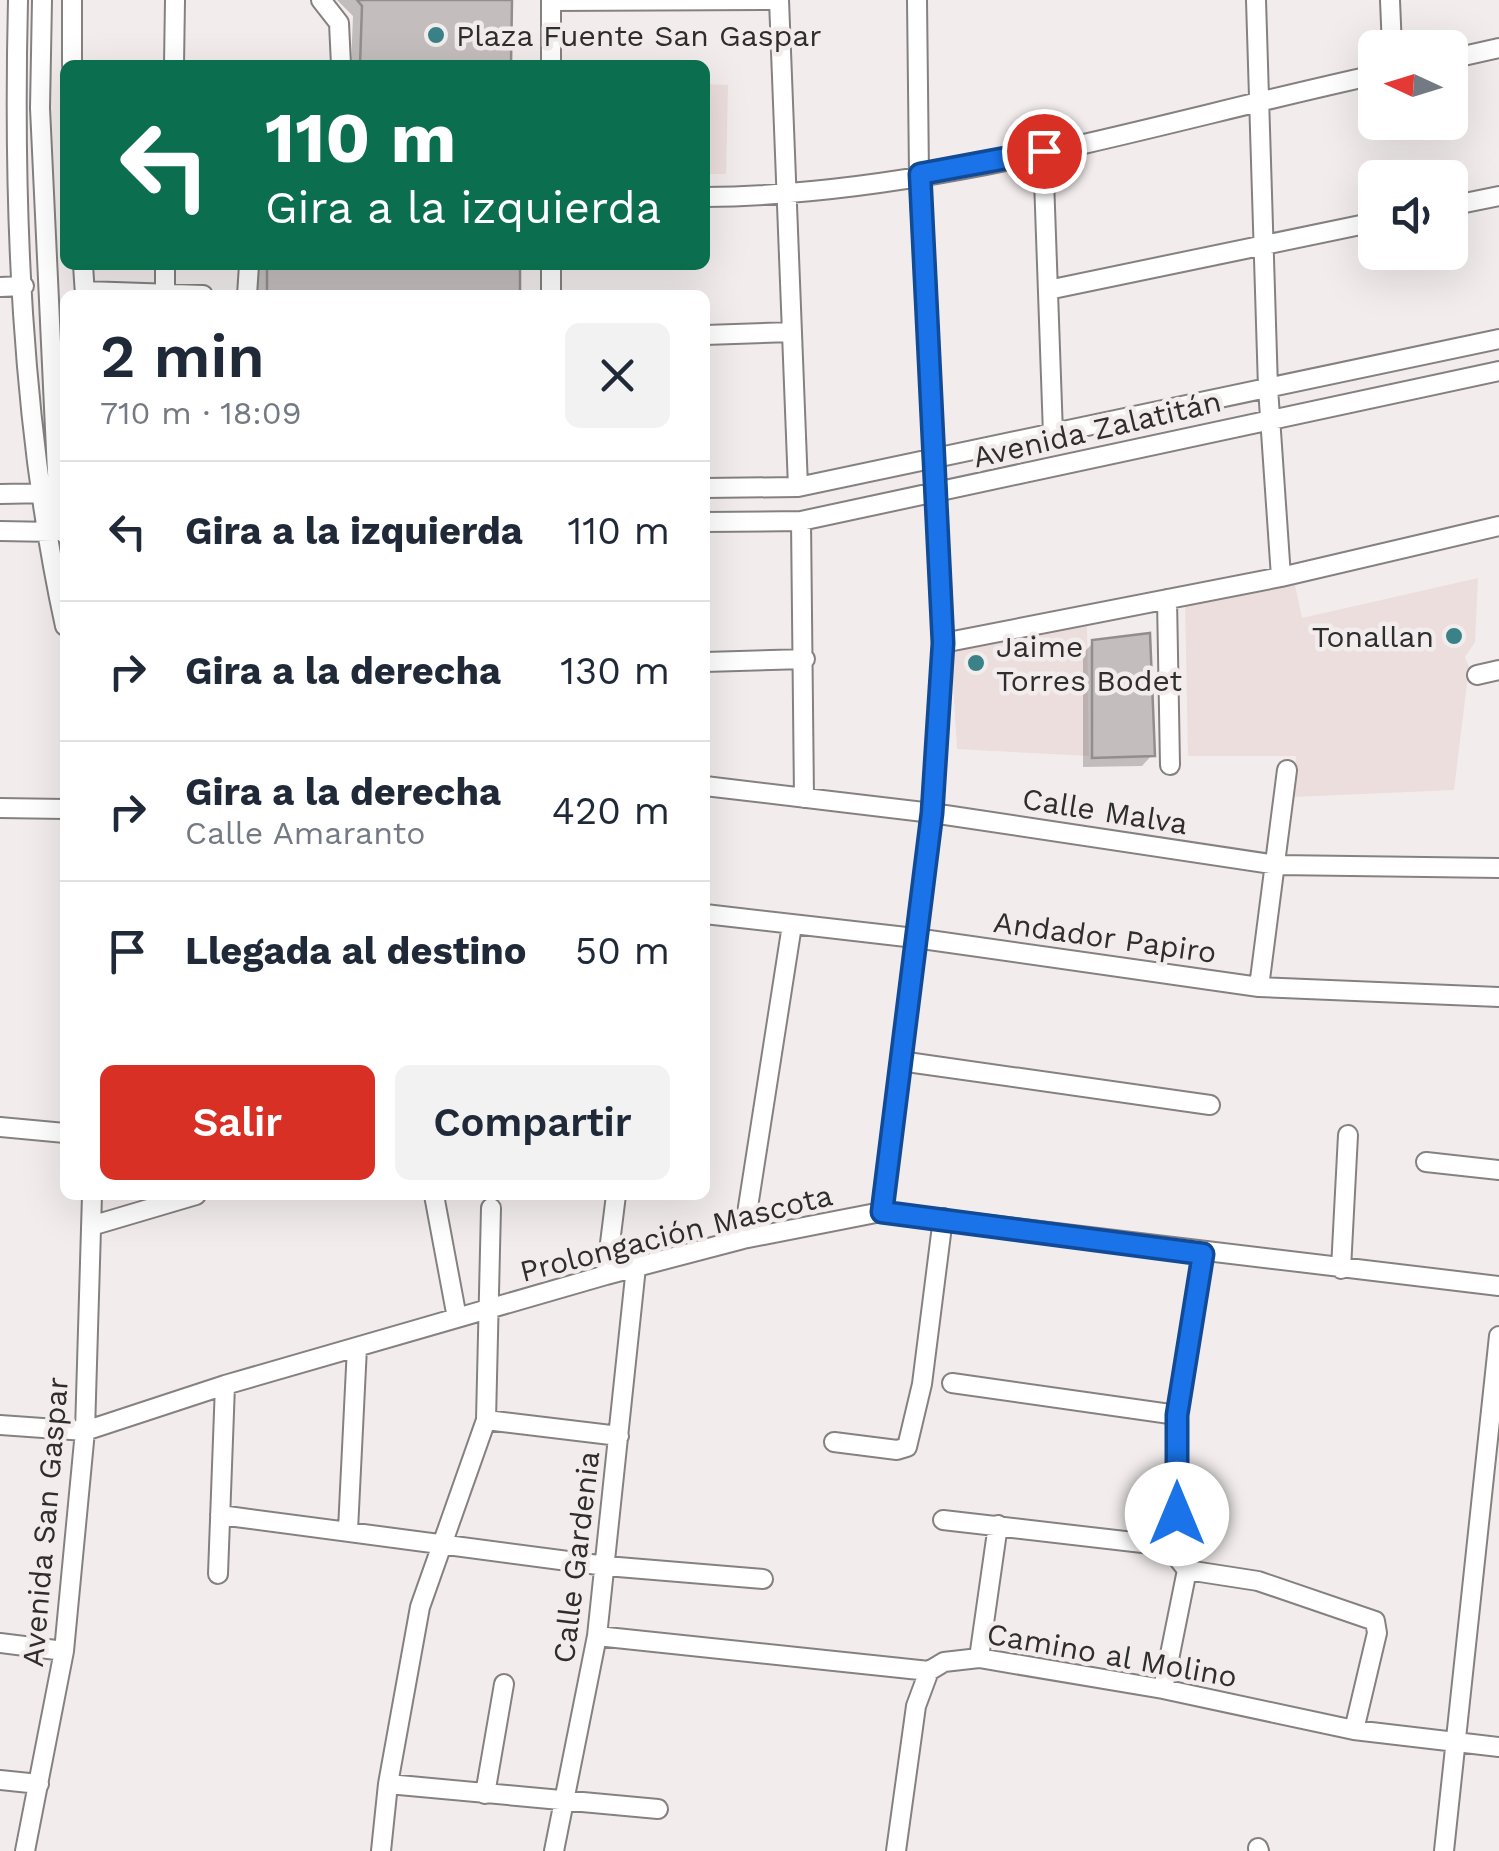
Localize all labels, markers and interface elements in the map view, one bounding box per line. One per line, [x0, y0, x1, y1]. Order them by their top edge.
place label: Plaza Fuente San Gaspar [456, 18, 822, 53]
marker: Plaza Fuente San Gaspar [425, 24, 447, 46]
north arrow [1358, 30, 1468, 140]
map controls [1358, 30, 1468, 270]
text: 110 m [265, 97, 456, 179]
icon: left [100, 100, 230, 230]
pin [1002, 109, 1087, 194]
icon: arrive [1017, 124, 1072, 179]
button: sound [1358, 160, 1468, 270]
text: Gira a la izquierda [265, 181, 661, 234]
text: 2 min [100, 321, 265, 392]
button: close [565, 323, 670, 428]
street label: Avenida Zalatitán [969, 383, 1225, 475]
text: 710 m · 18:09 [100, 394, 301, 432]
icon: left [100, 504, 155, 559]
text: Gira a la izquierda [185, 509, 523, 553]
text: 110 m [568, 509, 670, 553]
place label: Tonallan [1312, 619, 1434, 654]
marker: Tonallan [1443, 625, 1465, 647]
place label: Jaime Torres Bodet [996, 629, 1182, 698]
icon: right [100, 644, 155, 699]
text: Gira a la derecha [185, 649, 501, 693]
text: 130 m [560, 649, 670, 693]
marker: Jaime Torres Bodet [965, 652, 987, 674]
text: Gira a la derecha [185, 770, 501, 814]
street label: Calle Malva [1020, 781, 1190, 841]
icon: right [100, 784, 155, 839]
text: 420 m [552, 789, 670, 833]
text: Calle Amaranto [185, 814, 425, 852]
street label: Andador Papiro [991, 904, 1219, 970]
icon: arrive [100, 924, 155, 979]
text: Llegada al destino [185, 929, 527, 973]
text: 50 m [575, 929, 670, 973]
button: Salir [100, 1065, 375, 1180]
button: Compartir [395, 1065, 670, 1180]
street label: Prolongación Mascota [516, 1177, 836, 1289]
street label: Avenida San Gaspar [15, 1376, 75, 1668]
street label: Calle Gardenia [546, 1449, 606, 1665]
position arrow [1125, 1462, 1229, 1566]
street label: Camino al Molino [984, 1616, 1240, 1694]

